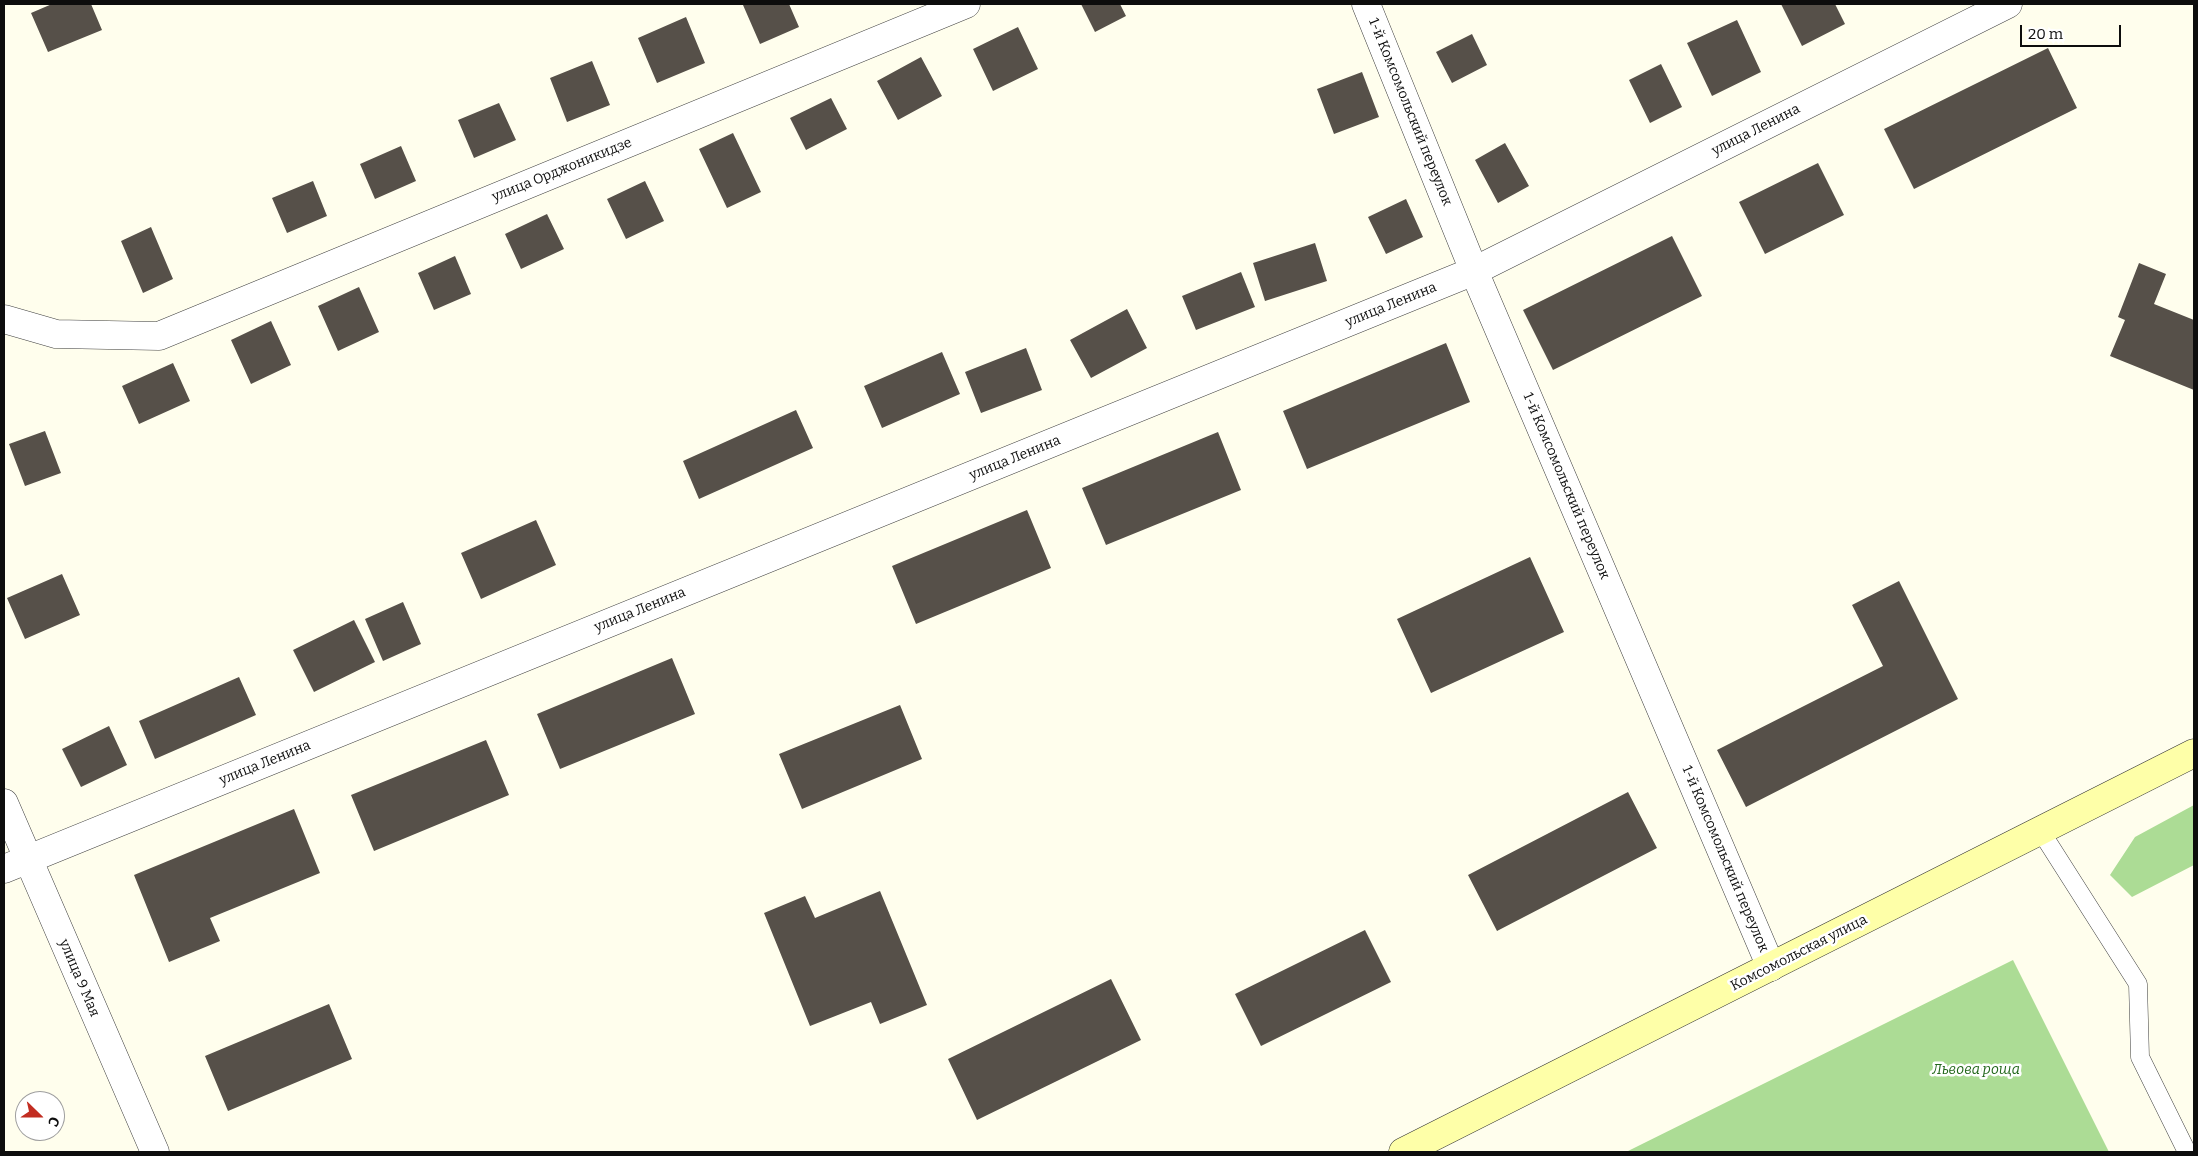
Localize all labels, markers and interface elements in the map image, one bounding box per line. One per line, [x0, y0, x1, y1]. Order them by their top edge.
scale bar [2023, 15, 2124, 47]
street label: 1-й Комсомольский переулок [1365, 16, 1455, 208]
text: 20 m [2028, 25, 2063, 43]
street label: улица Ленина [1709, 101, 1803, 159]
street label: улица Орджоникидзе [490, 134, 634, 206]
street label: улица Ленина [1343, 279, 1439, 331]
street label: 1-й Комсомольский переулок [1519, 390, 1613, 582]
street label: улица Ленина [967, 432, 1063, 484]
street label: улица Ленина [592, 584, 688, 636]
street label: улица Ленина [217, 737, 313, 789]
street label: 1-й Комсомольский переулок [1678, 763, 1772, 955]
street label: Комсомольская улица [1728, 911, 1870, 995]
street label: улица 9 Мая [55, 937, 103, 1019]
park label: Львова роща [1932, 1062, 2020, 1078]
north arrow [15, 1091, 65, 1141]
text: С [44, 1114, 63, 1129]

